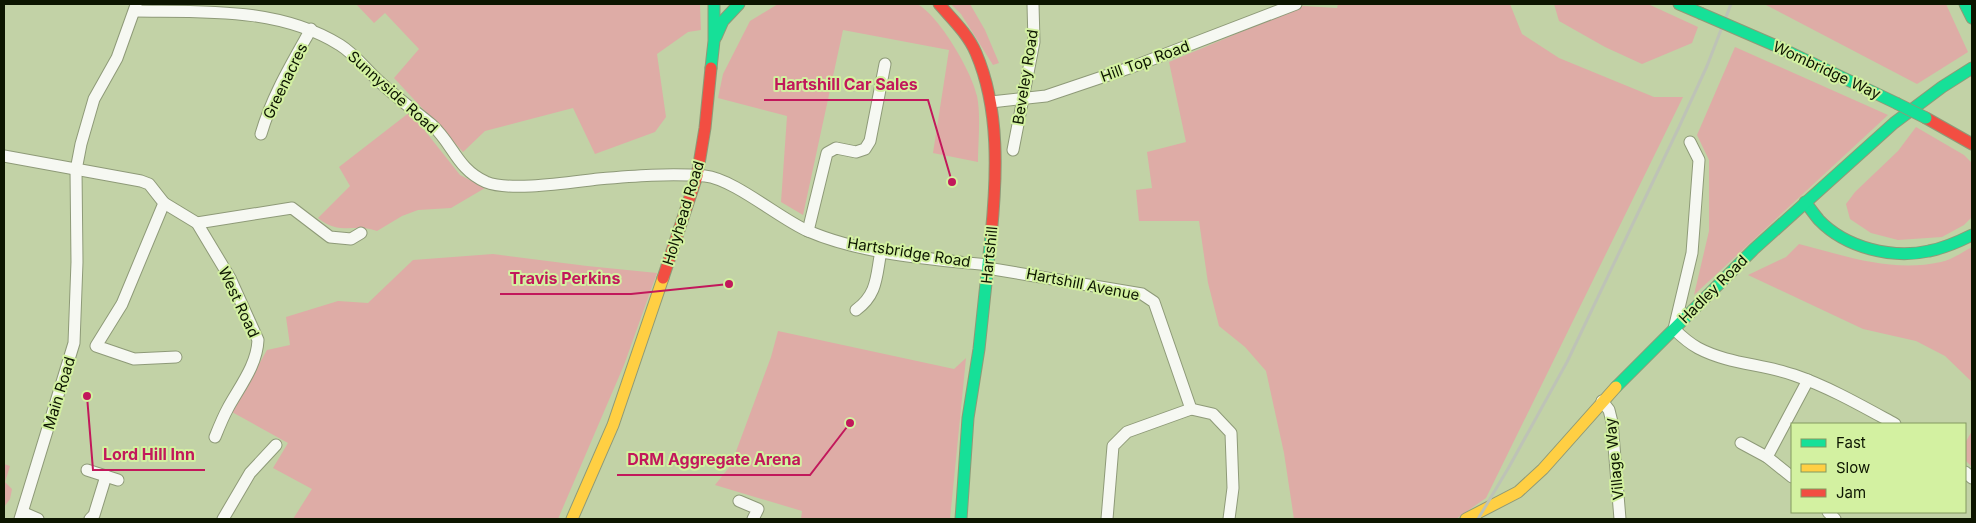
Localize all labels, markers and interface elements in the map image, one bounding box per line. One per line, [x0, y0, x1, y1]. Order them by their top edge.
street label: Beveley Road [1008, 28, 1042, 126]
street label: Hill Top Road [1098, 36, 1192, 86]
street label: Wombridge Way [1770, 37, 1884, 104]
street label: Greenacres [258, 40, 312, 122]
street label: Sunnyside Road [344, 47, 442, 137]
callout: Hartshill Car Sales [764, 69, 928, 100]
text: Hartshill Car Sales [774, 74, 918, 94]
street label: Holyhead Road [658, 159, 708, 267]
street label: Hartshill [977, 225, 1001, 285]
street label: Hartsbridge Road [846, 233, 972, 271]
street label: Hadley Road [1675, 251, 1751, 327]
callout: Travis Perkins [500, 263, 631, 294]
street label: West Road [214, 264, 264, 340]
street label: Hartshill Avenue [1025, 264, 1141, 304]
text: Travis Perkins [510, 268, 620, 288]
street label: Main Road [39, 354, 79, 432]
street label: Village Way [1600, 416, 1628, 501]
legend [1791, 423, 1966, 513]
text: Fast [1836, 433, 1866, 452]
callout: Lord Hill Inn [93, 439, 205, 470]
text: Lord Hill Inn [103, 444, 195, 464]
callout: DRM Aggregate Arena [617, 444, 810, 475]
text: DRM Aggregate Arena [627, 449, 801, 469]
text: Slow [1836, 458, 1870, 477]
text: Jam [1836, 483, 1866, 502]

